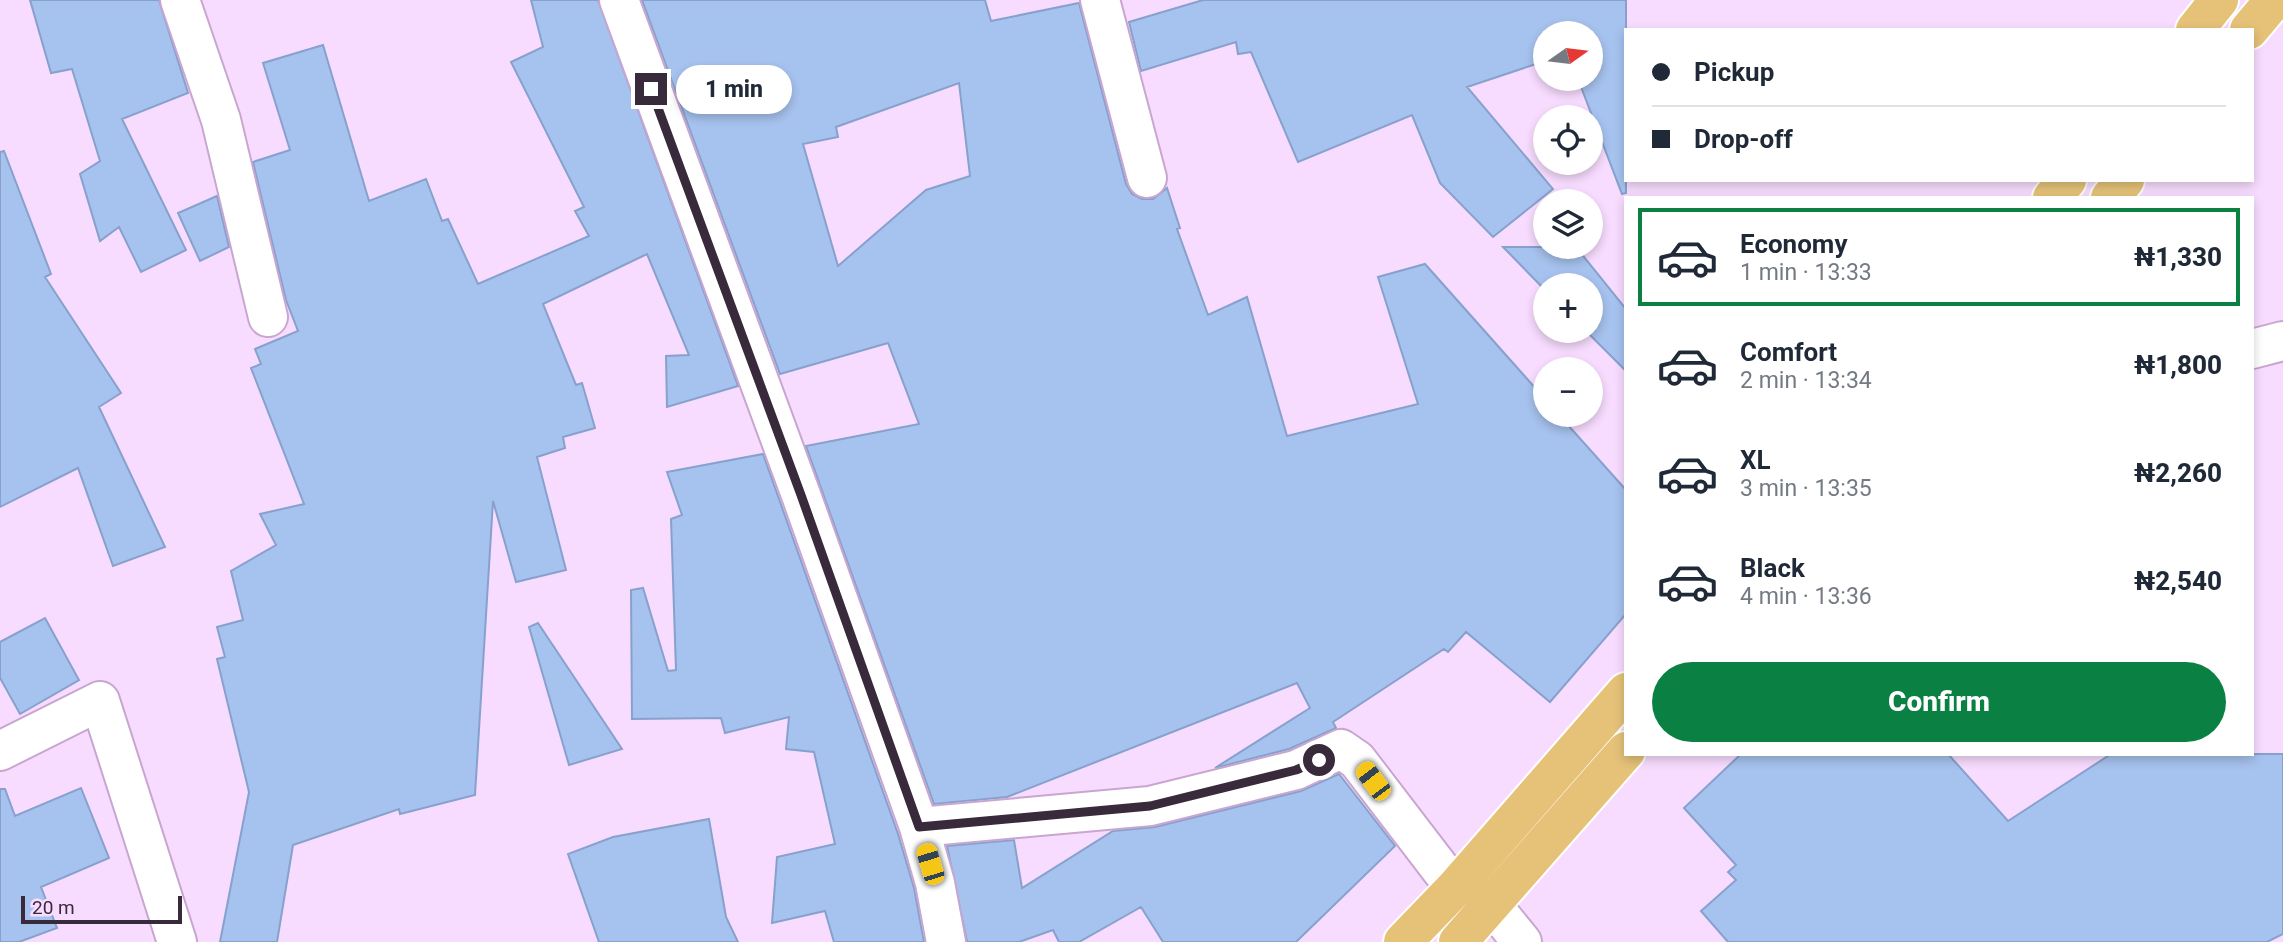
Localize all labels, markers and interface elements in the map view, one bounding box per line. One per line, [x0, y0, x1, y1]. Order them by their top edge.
north arrow [1533, 21, 1603, 91]
map controls [1533, 21, 1603, 427]
text: Pickup [1694, 57, 1774, 87]
callout: 1 min [676, 64, 791, 114]
route end [635, 73, 667, 105]
text: 1 min [705, 76, 763, 103]
button: locate [1533, 105, 1603, 175]
text: Drop-off [1694, 124, 1793, 154]
button: layers [1533, 189, 1603, 259]
icon: car [1656, 226, 1719, 289]
text: Economy [1740, 229, 1847, 259]
text: ₦1,330 [2134, 242, 2222, 272]
text: 1 min · 13:33 [1740, 259, 1872, 286]
button: + [1533, 273, 1603, 343]
icon: car [1656, 334, 1719, 397]
text: Comfort [1740, 337, 1837, 367]
text: ₦1,800 [2134, 350, 2222, 380]
button: − [1533, 357, 1603, 427]
text: 2 min · 13:34 [1740, 367, 1872, 394]
icon: car [1656, 442, 1719, 505]
text: XL [1740, 445, 1771, 475]
text: ₦2,260 [2134, 458, 2222, 488]
text: 3 min · 13:35 [1740, 475, 1872, 502]
icon: car [1656, 550, 1719, 613]
text: Black [1740, 553, 1805, 583]
text: ₦2,540 [2134, 566, 2222, 596]
text: 4 min · 13:36 [1740, 583, 1872, 610]
button: Confirm [1652, 662, 2226, 742]
route start [1303, 744, 1335, 776]
car [1352, 758, 1395, 804]
car [914, 841, 947, 887]
scale bar [21, 893, 182, 925]
text: 20 m [32, 896, 75, 919]

